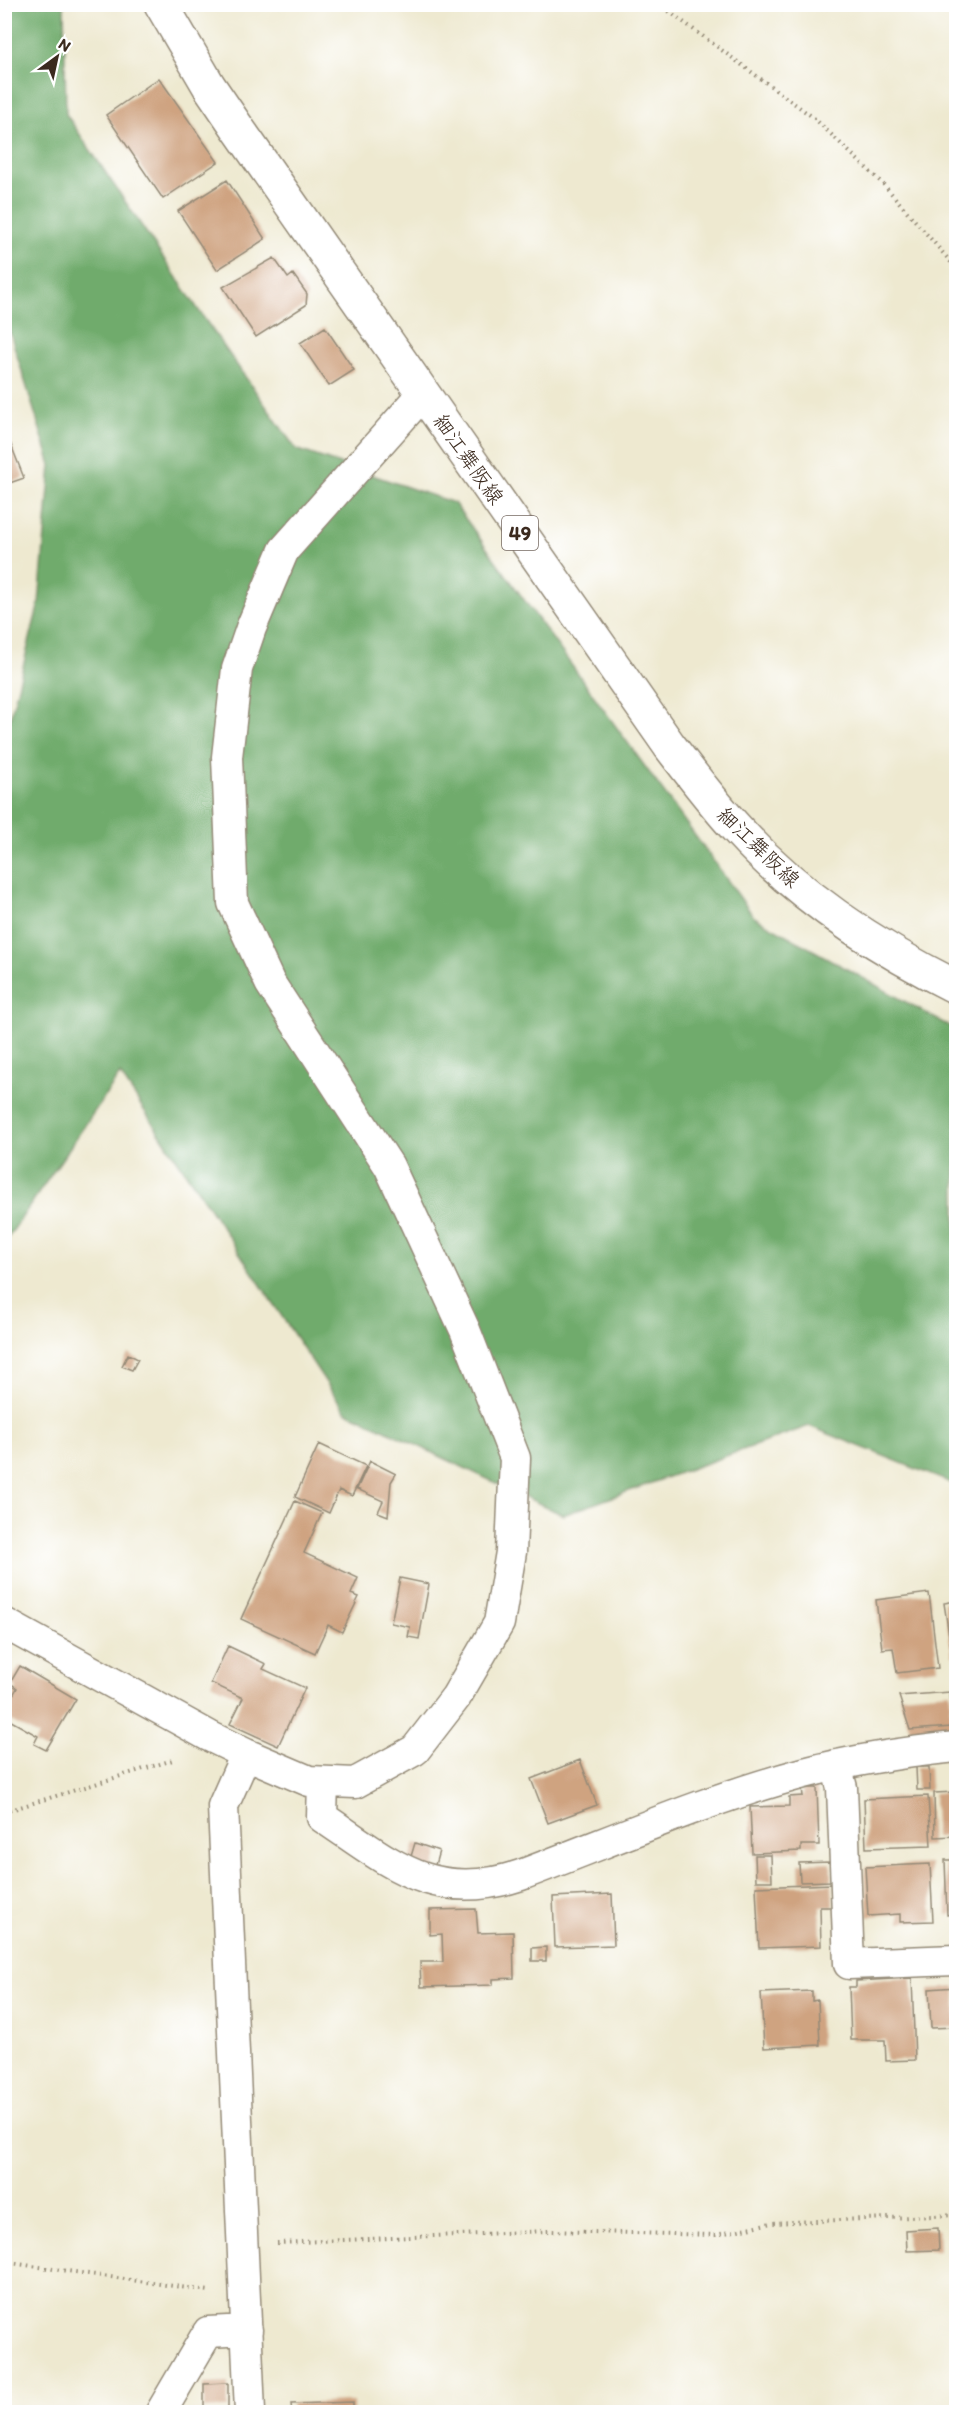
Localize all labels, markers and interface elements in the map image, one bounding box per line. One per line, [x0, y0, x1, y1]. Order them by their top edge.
north arrow [27, 27, 87, 87]
text: N [55, 34, 75, 56]
street label: 細江舞阪線 [429, 409, 509, 509]
road number: 49 [502, 516, 538, 550]
street label: 細江舞阪線 [713, 802, 805, 892]

